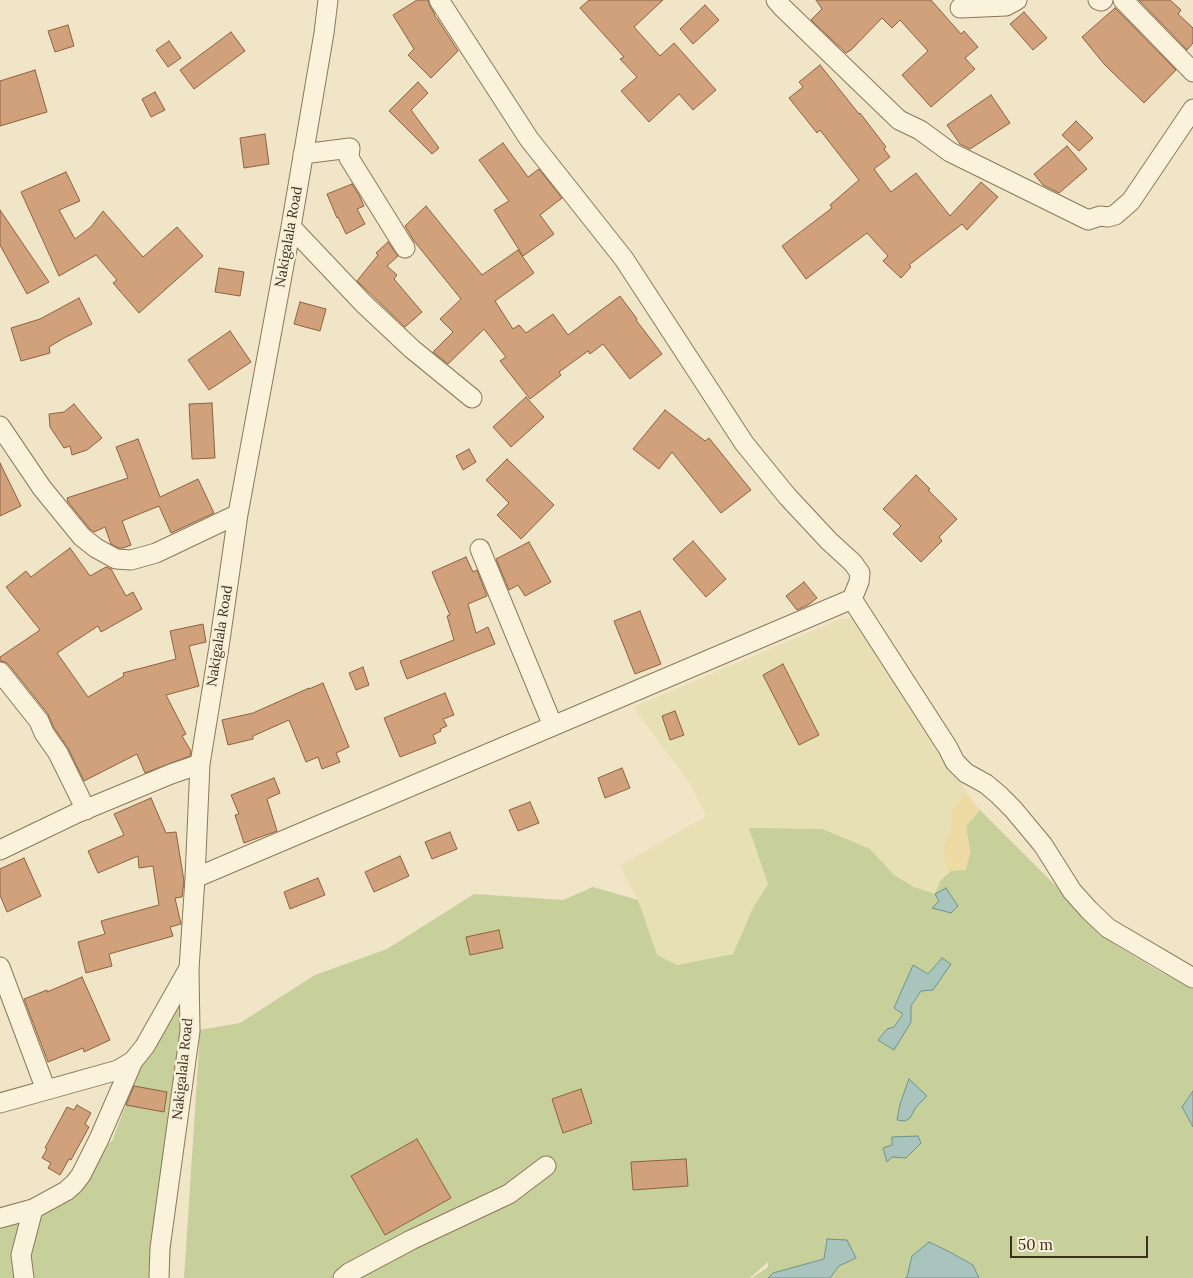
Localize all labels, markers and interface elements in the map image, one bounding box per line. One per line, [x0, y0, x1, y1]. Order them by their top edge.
street label: Nakigalala Road [272, 185, 306, 289]
street label: Nakigalala Road [204, 584, 236, 688]
street label: Nakigalala Road [169, 1017, 197, 1121]
scale bar [1013, 1226, 1150, 1258]
text: 50 m [1018, 1235, 1053, 1254]

